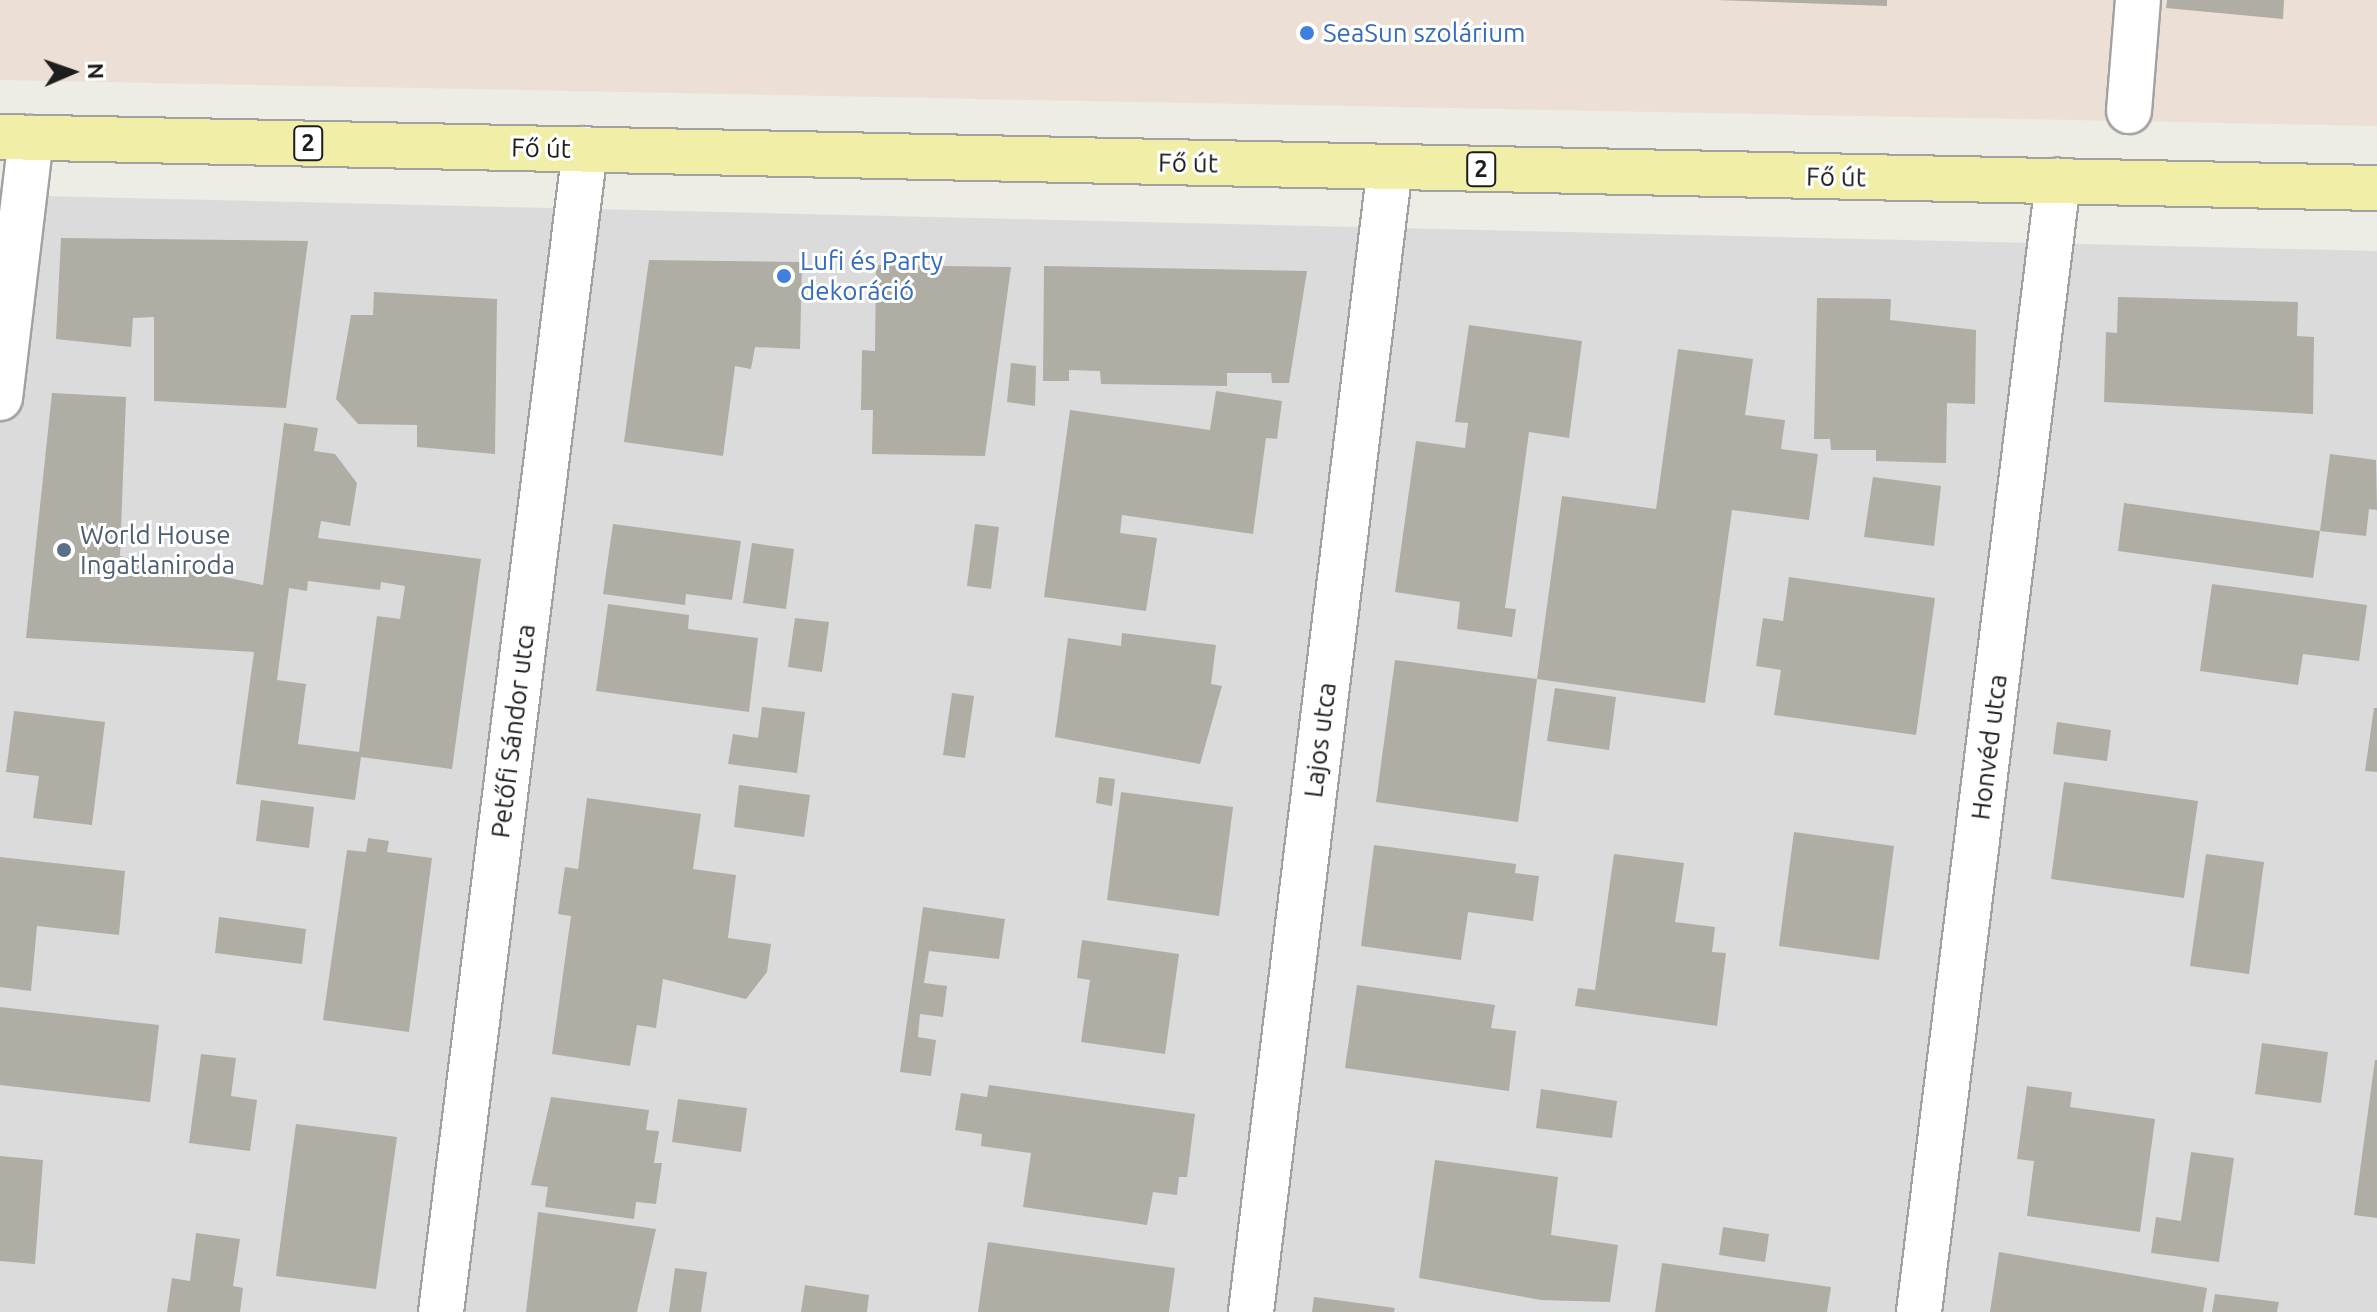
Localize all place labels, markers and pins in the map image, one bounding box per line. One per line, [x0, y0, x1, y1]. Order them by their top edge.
place label: SeaSun szolárium [1323, 17, 1525, 49]
marker: SeaSun szolárium [1298, 24, 1316, 42]
place label: Lufi és Party dekoráció [800, 245, 943, 306]
marker: Lufi és Party dekoráció [775, 267, 793, 285]
place label: World House Ingatlaniroda [80, 519, 235, 580]
marker: World House Ingatlaniroda [55, 541, 73, 559]

